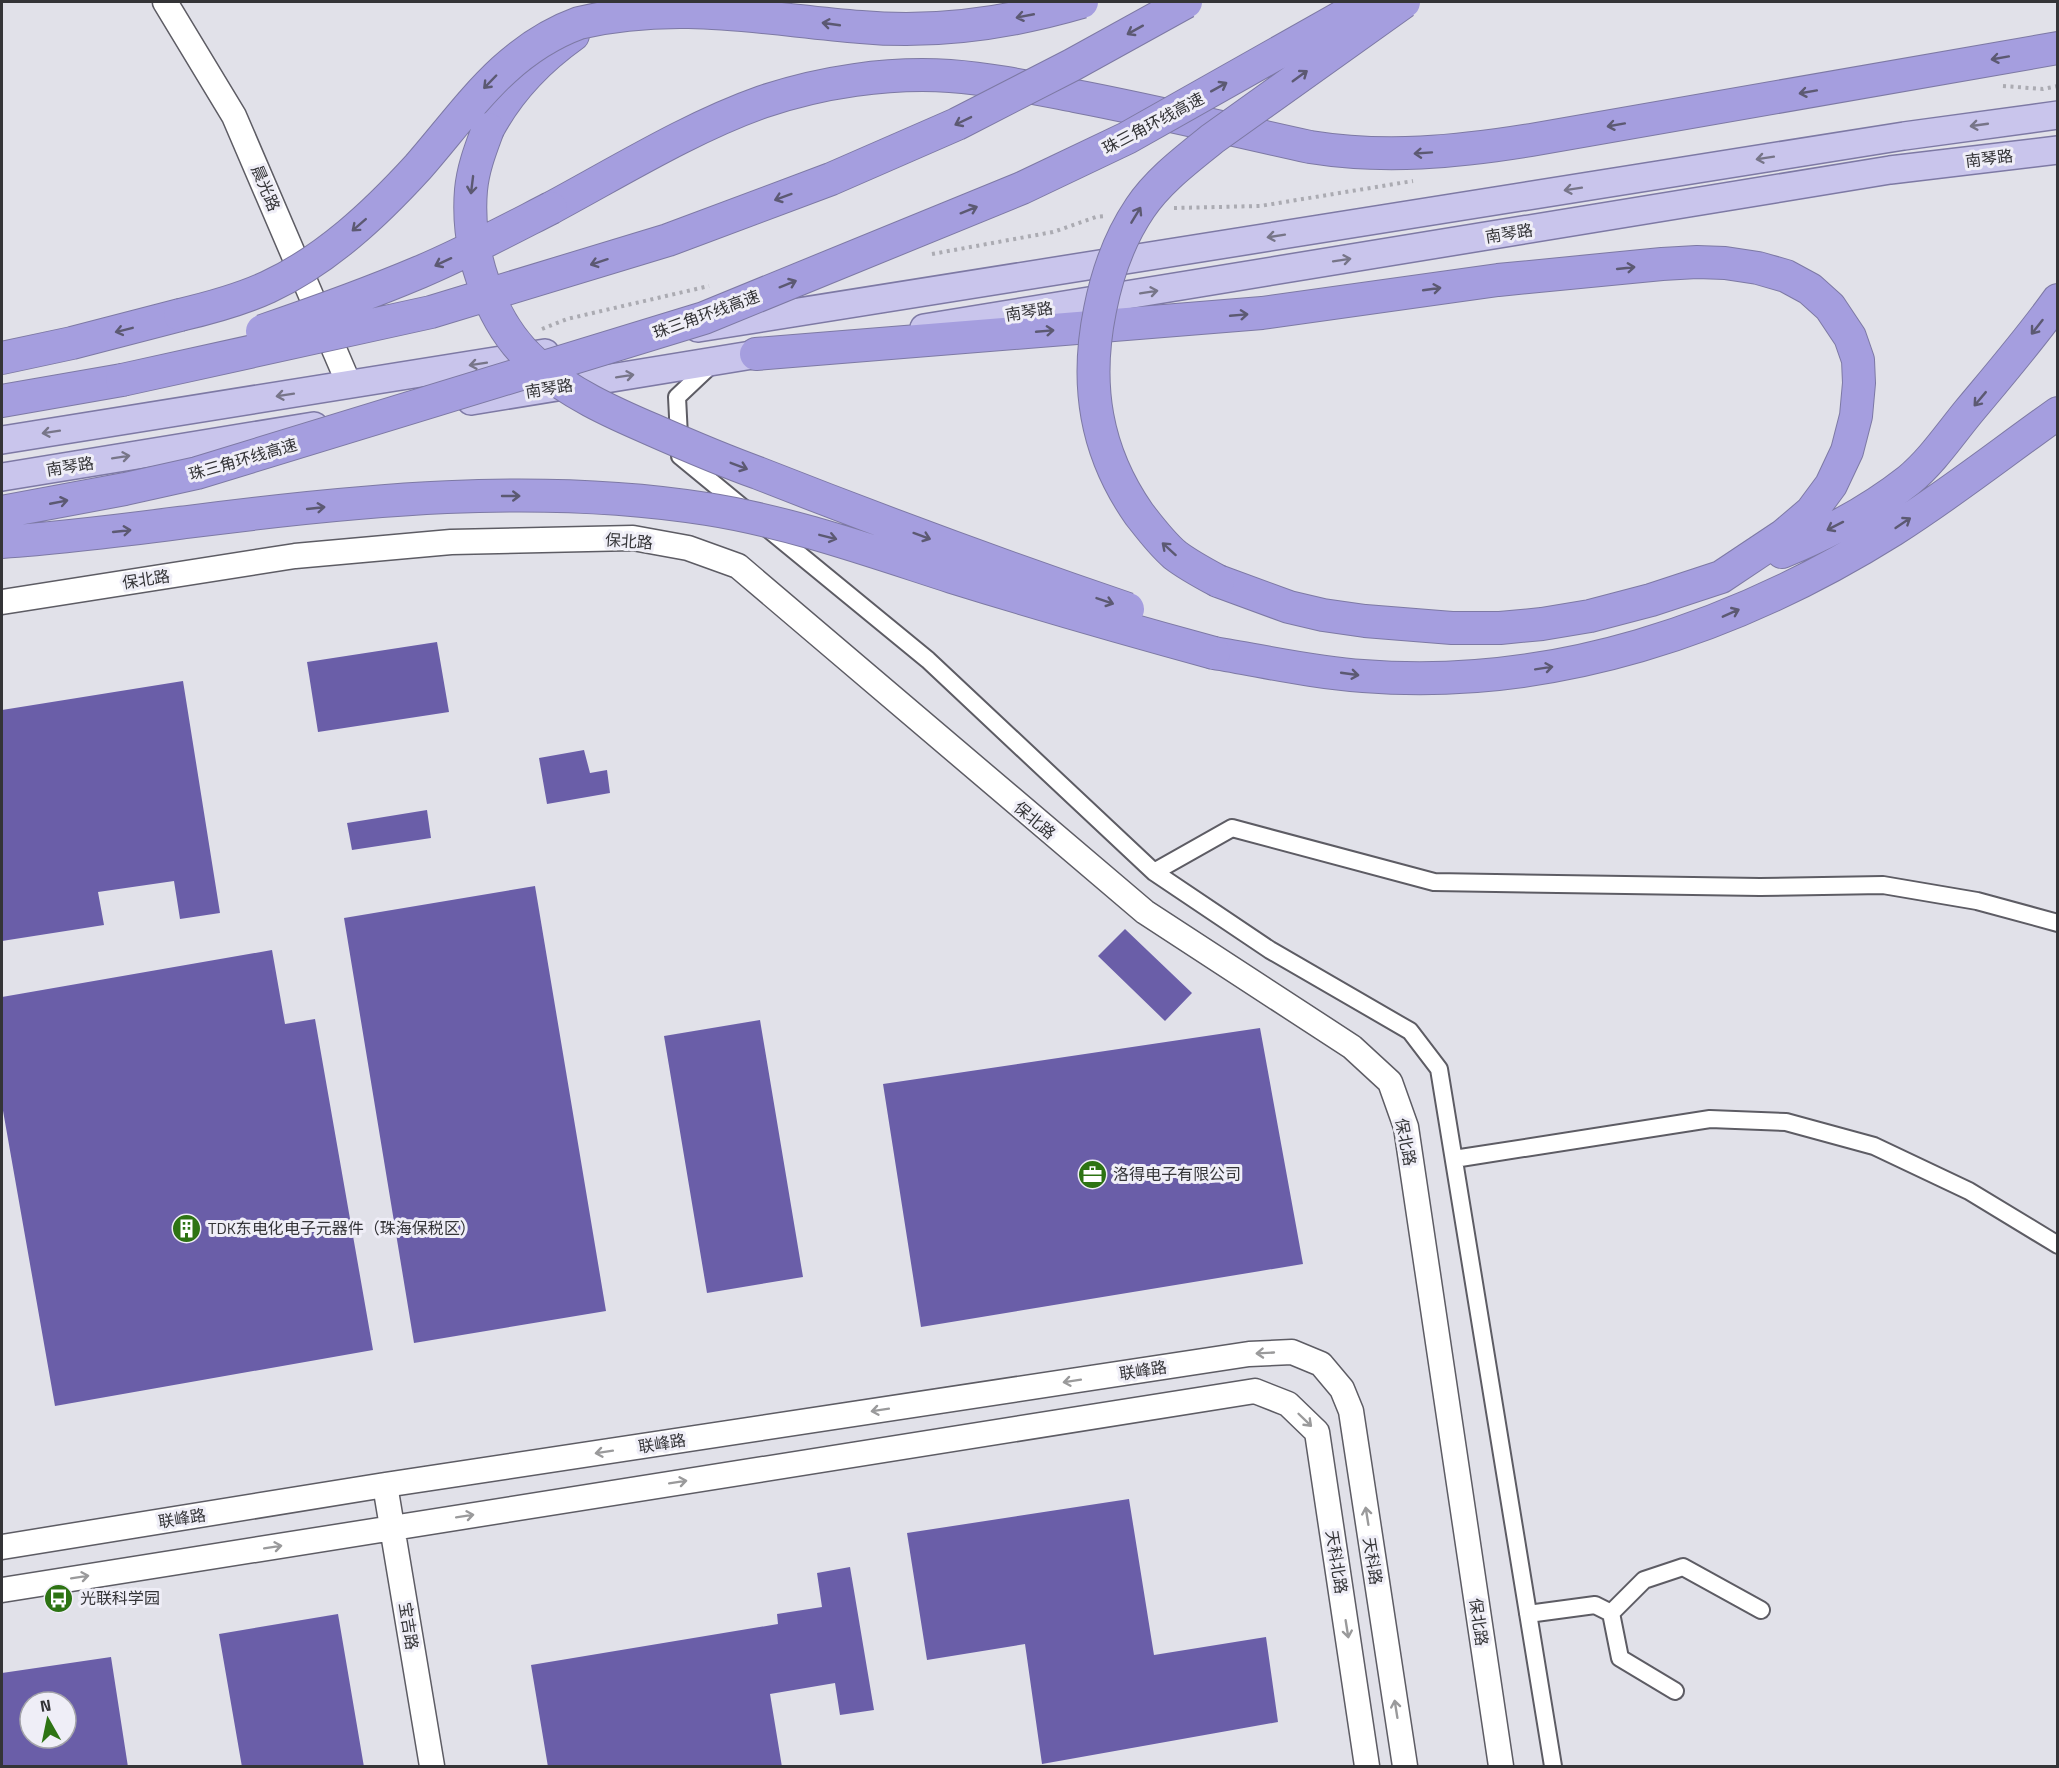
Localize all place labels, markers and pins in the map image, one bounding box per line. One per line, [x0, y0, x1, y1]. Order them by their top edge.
office icon: 洛得电子有限公司 [1076, 1158, 1108, 1190]
place label: 洛得电子有限公司 [1113, 1162, 1241, 1186]
building icon: TDK东电化电子元器件（珠海保税区） [171, 1212, 203, 1244]
place label: TDK东电化电子元器件（珠海保税区） [208, 1216, 476, 1240]
bus stop icon: 光联科学园 [43, 1582, 75, 1614]
place label: 光联科学园 [80, 1586, 160, 1610]

